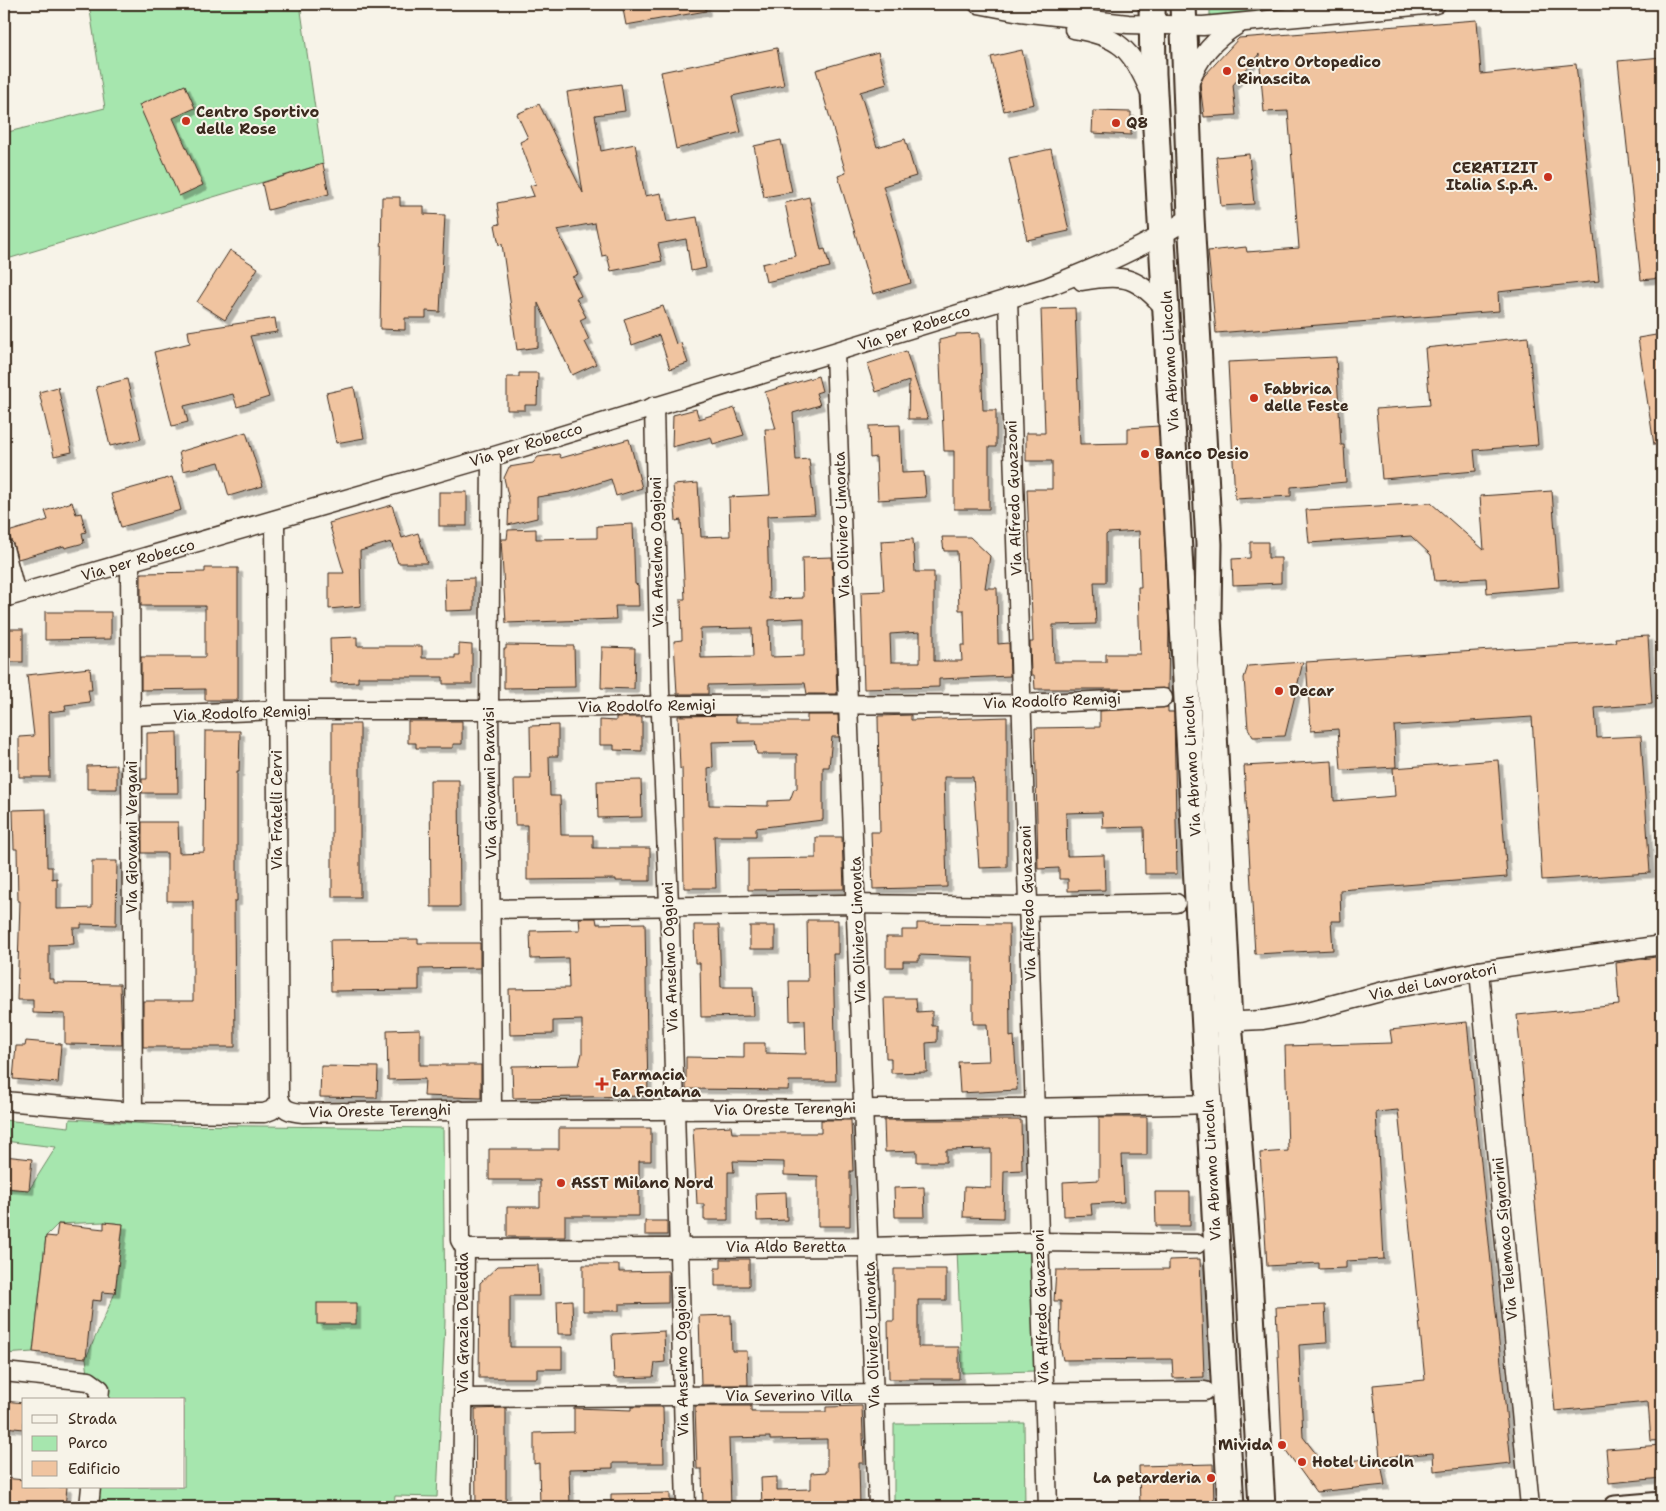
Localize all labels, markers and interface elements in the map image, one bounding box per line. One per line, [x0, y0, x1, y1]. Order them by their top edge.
place label: Centro Ortopedico Rinascita [1237, 52, 1381, 89]
marker: Centro Ortopedico Rinascita [1221, 65, 1233, 77]
place label: Centro Sportivo delle Rose [196, 102, 319, 139]
place label: Q8 [1126, 113, 1148, 133]
marker: Centro Sportivo delle Rose [180, 115, 192, 127]
marker: Q8 [1110, 117, 1122, 129]
place label: CERATIZIT Italia S.p.A. [1446, 158, 1539, 195]
marker: CERATIZIT Italia S.p.A. [1542, 171, 1554, 183]
street label: Via Abramo Lincoln [1156, 290, 1184, 432]
street label: Via per Robecco [855, 300, 973, 356]
place label: Fabbrica delle Feste [1264, 379, 1349, 416]
marker: Fabbrica delle Feste [1248, 392, 1260, 404]
street label: Via per Robecco [467, 418, 585, 472]
street label: Via Alfredo Guazzoni [1001, 420, 1027, 576]
place label: Banco Desio [1155, 444, 1249, 464]
marker: Banco Desio [1139, 448, 1151, 460]
street label: Via Oliviero Limonta [829, 450, 855, 599]
street label: Via Anselmo Oggioni [646, 476, 668, 628]
street label: Via per Robecco [79, 534, 197, 586]
place label: Decar [1289, 681, 1334, 701]
marker: Decar [1273, 685, 1285, 697]
street label: Via Rodolfo Remigi [983, 689, 1121, 713]
street label: Via Rodolfo Remigi [578, 695, 716, 717]
street label: Via Abramo Lincoln [1178, 695, 1206, 837]
street label: Via Rodolfo Remigi [173, 701, 311, 725]
street label: Via Giovanni Paravisi [479, 706, 501, 860]
street label: Via Fratelli Cervi [267, 750, 287, 870]
street label: Via Giovanni Vergani [122, 761, 142, 913]
street label: Via Alfredo Guazzoni [1015, 825, 1041, 981]
street label: Via Oliviero Limonta [845, 855, 871, 1004]
street label: Via Anselmo Oggioni [657, 881, 683, 1033]
street label: Via dei Lavoratori [1367, 959, 1499, 1005]
place label: Farmacia La Fontana [612, 1065, 702, 1102]
marker: Farmacia La Fontana [596, 1078, 608, 1090]
street label: Via Oreste Terenghi [714, 1098, 856, 1120]
street label: Via Abramo Lincoln [1198, 1099, 1226, 1241]
street label: Via Oreste Terenghi [309, 1100, 451, 1122]
street label: Via Telemaco Signorini [1488, 1156, 1522, 1322]
place label: ASST Milano Nord [571, 1173, 714, 1193]
marker: ASST Milano Nord [555, 1177, 567, 1189]
street label: Via Alfredo Guazzoni [1028, 1229, 1054, 1385]
street label: Via Aldo Beretta [726, 1237, 847, 1257]
street label: Via Grazia Deledda [453, 1252, 473, 1394]
street label: Via Oliviero Limonta [859, 1260, 885, 1409]
street label: Via Anselmo Oggioni [671, 1285, 693, 1437]
street label: Via Severino Villa [725, 1386, 853, 1406]
legend [22, 1398, 185, 1488]
text: Strada [68, 1409, 117, 1429]
text: Parco [68, 1433, 108, 1453]
place label: Mivida [1218, 1435, 1273, 1455]
marker: Mivida [1276, 1439, 1288, 1451]
place label: Hotel Lincoln [1312, 1452, 1414, 1472]
marker: Hotel Lincoln [1296, 1456, 1308, 1468]
text: Edificio [68, 1459, 120, 1479]
place label: La petarderia [1093, 1468, 1202, 1488]
marker: La petarderia [1205, 1472, 1217, 1484]

